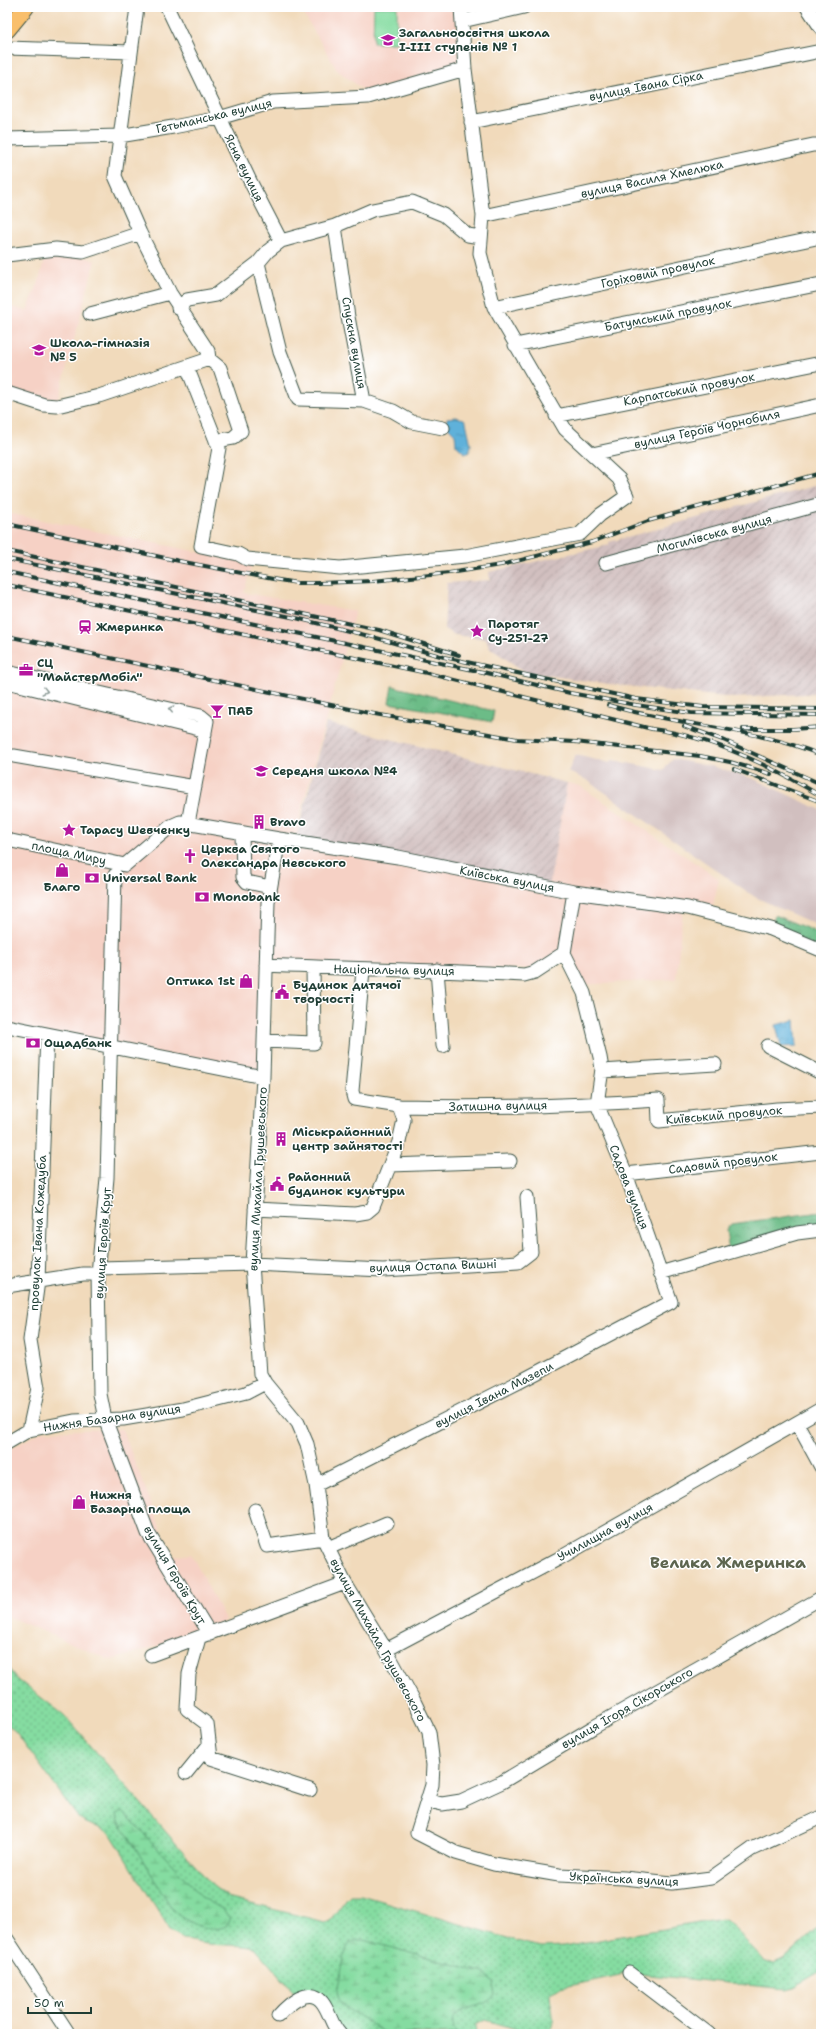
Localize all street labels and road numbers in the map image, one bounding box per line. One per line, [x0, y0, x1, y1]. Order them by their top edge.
street label: вулиця Івана Сірка [588, 67, 705, 105]
street label: Гетьманська вулиця [154, 95, 274, 137]
street label: Ясна вулиця [221, 132, 267, 204]
street label: вулиця Василя Хмелюка [579, 156, 725, 202]
street label: Горіховий провулок [600, 252, 717, 292]
street label: Батумський провулок [603, 295, 734, 335]
street label: Спускна вулиця [338, 296, 370, 390]
street label: Карпатський провулок [622, 368, 757, 410]
street label: вулиця Героїв Чорнобиля [633, 406, 781, 452]
street label: Могилівська вулиця [654, 511, 774, 557]
street label: площа Миру [30, 837, 108, 869]
street label: Київська вулиця [458, 862, 556, 896]
street label: Національна вулиця [333, 961, 455, 979]
street label: вулиця Михайла Грушевського [245, 1086, 271, 1272]
street label: Затишна вулиця [449, 1097, 547, 1115]
street label: Київський провулок [665, 1102, 784, 1128]
street label: Садова вулиця [606, 1143, 652, 1231]
street label: Садовий провулок [667, 1148, 779, 1178]
street label: провулок Івана Кожедуба [26, 1154, 50, 1311]
street label: вулиця Героїв Крут [91, 1186, 115, 1299]
street label: вулиця Остапа Вишні [369, 1256, 497, 1276]
street label: вулиця Івана Мазепи [432, 1358, 556, 1432]
street label: Нижня Базарна вулиця [42, 1400, 182, 1436]
street label: Училищна вулиця [554, 1499, 656, 1565]
street label: вулиця Героїв Крут [140, 1523, 210, 1628]
street label: вулиця Михайла Грушевського [326, 1555, 430, 1725]
street label: вулиця Ігоря Сікорського [558, 1664, 696, 1752]
street label: Українська вулиця [569, 1868, 679, 1890]

